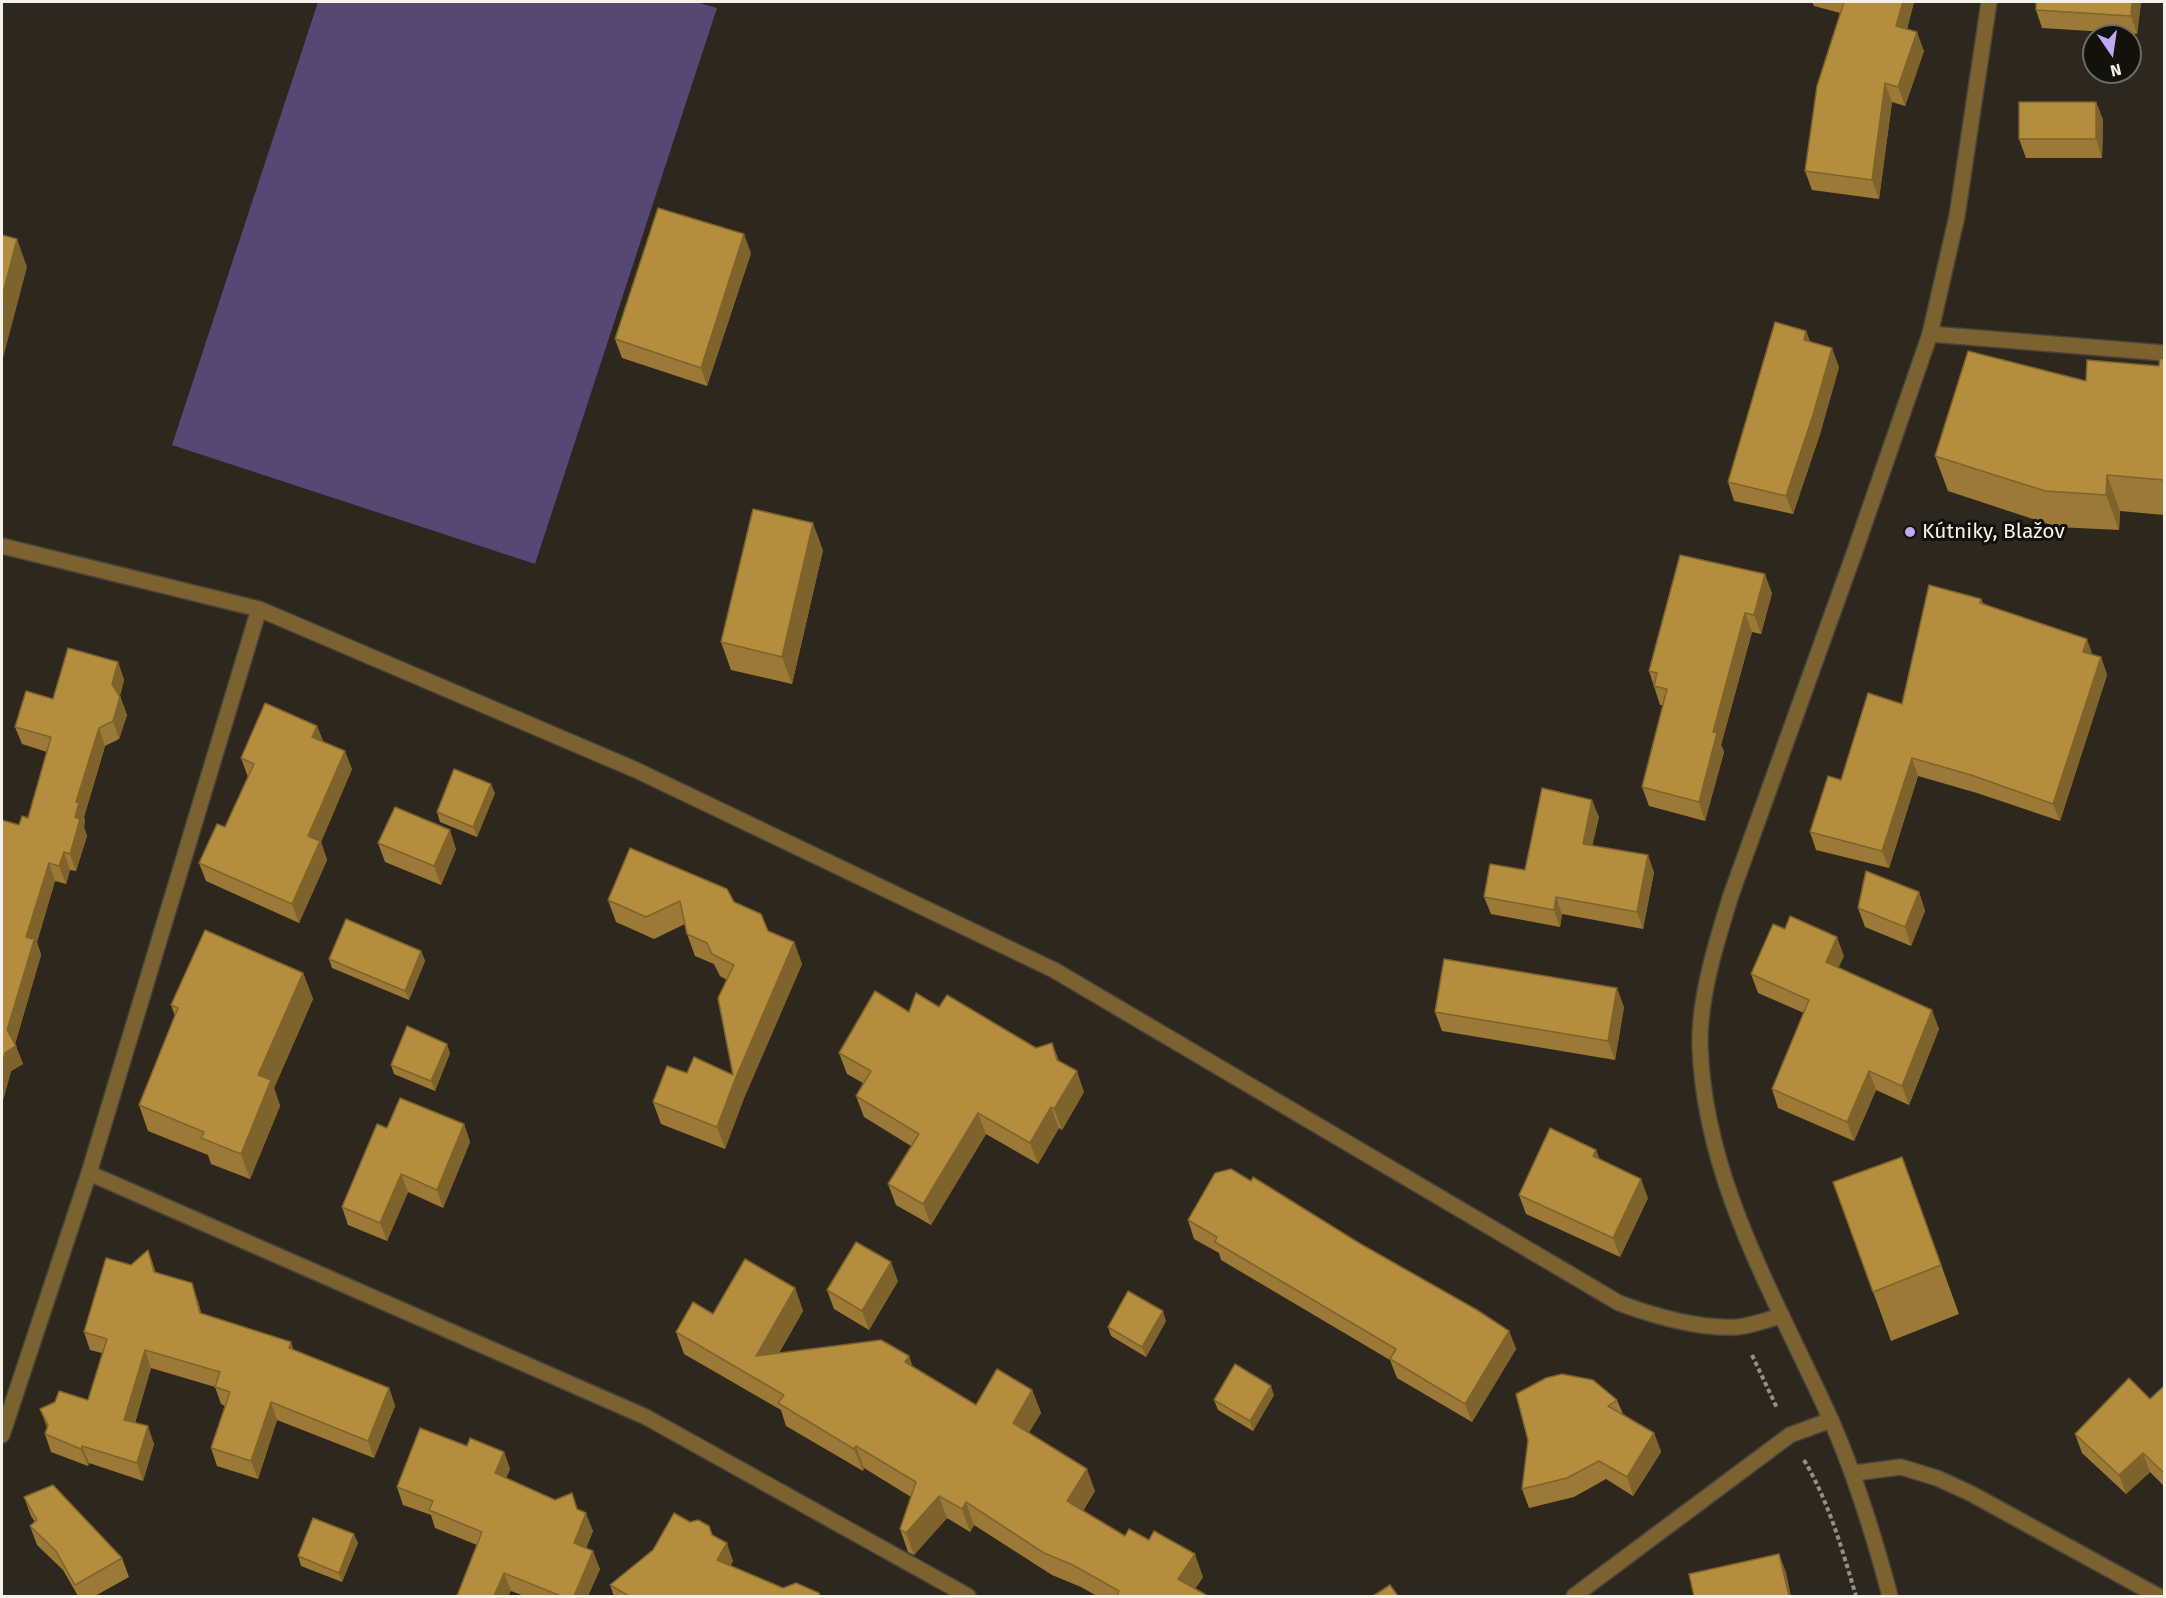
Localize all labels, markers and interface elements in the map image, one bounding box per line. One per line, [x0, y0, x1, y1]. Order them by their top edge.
north arrow [2082, 24, 2142, 84]
text: N [2108, 60, 2123, 81]
place label: Kútniky, Blažov [1922, 519, 2065, 545]
marker: Kútniky, Blažov [1903, 525, 1917, 539]

